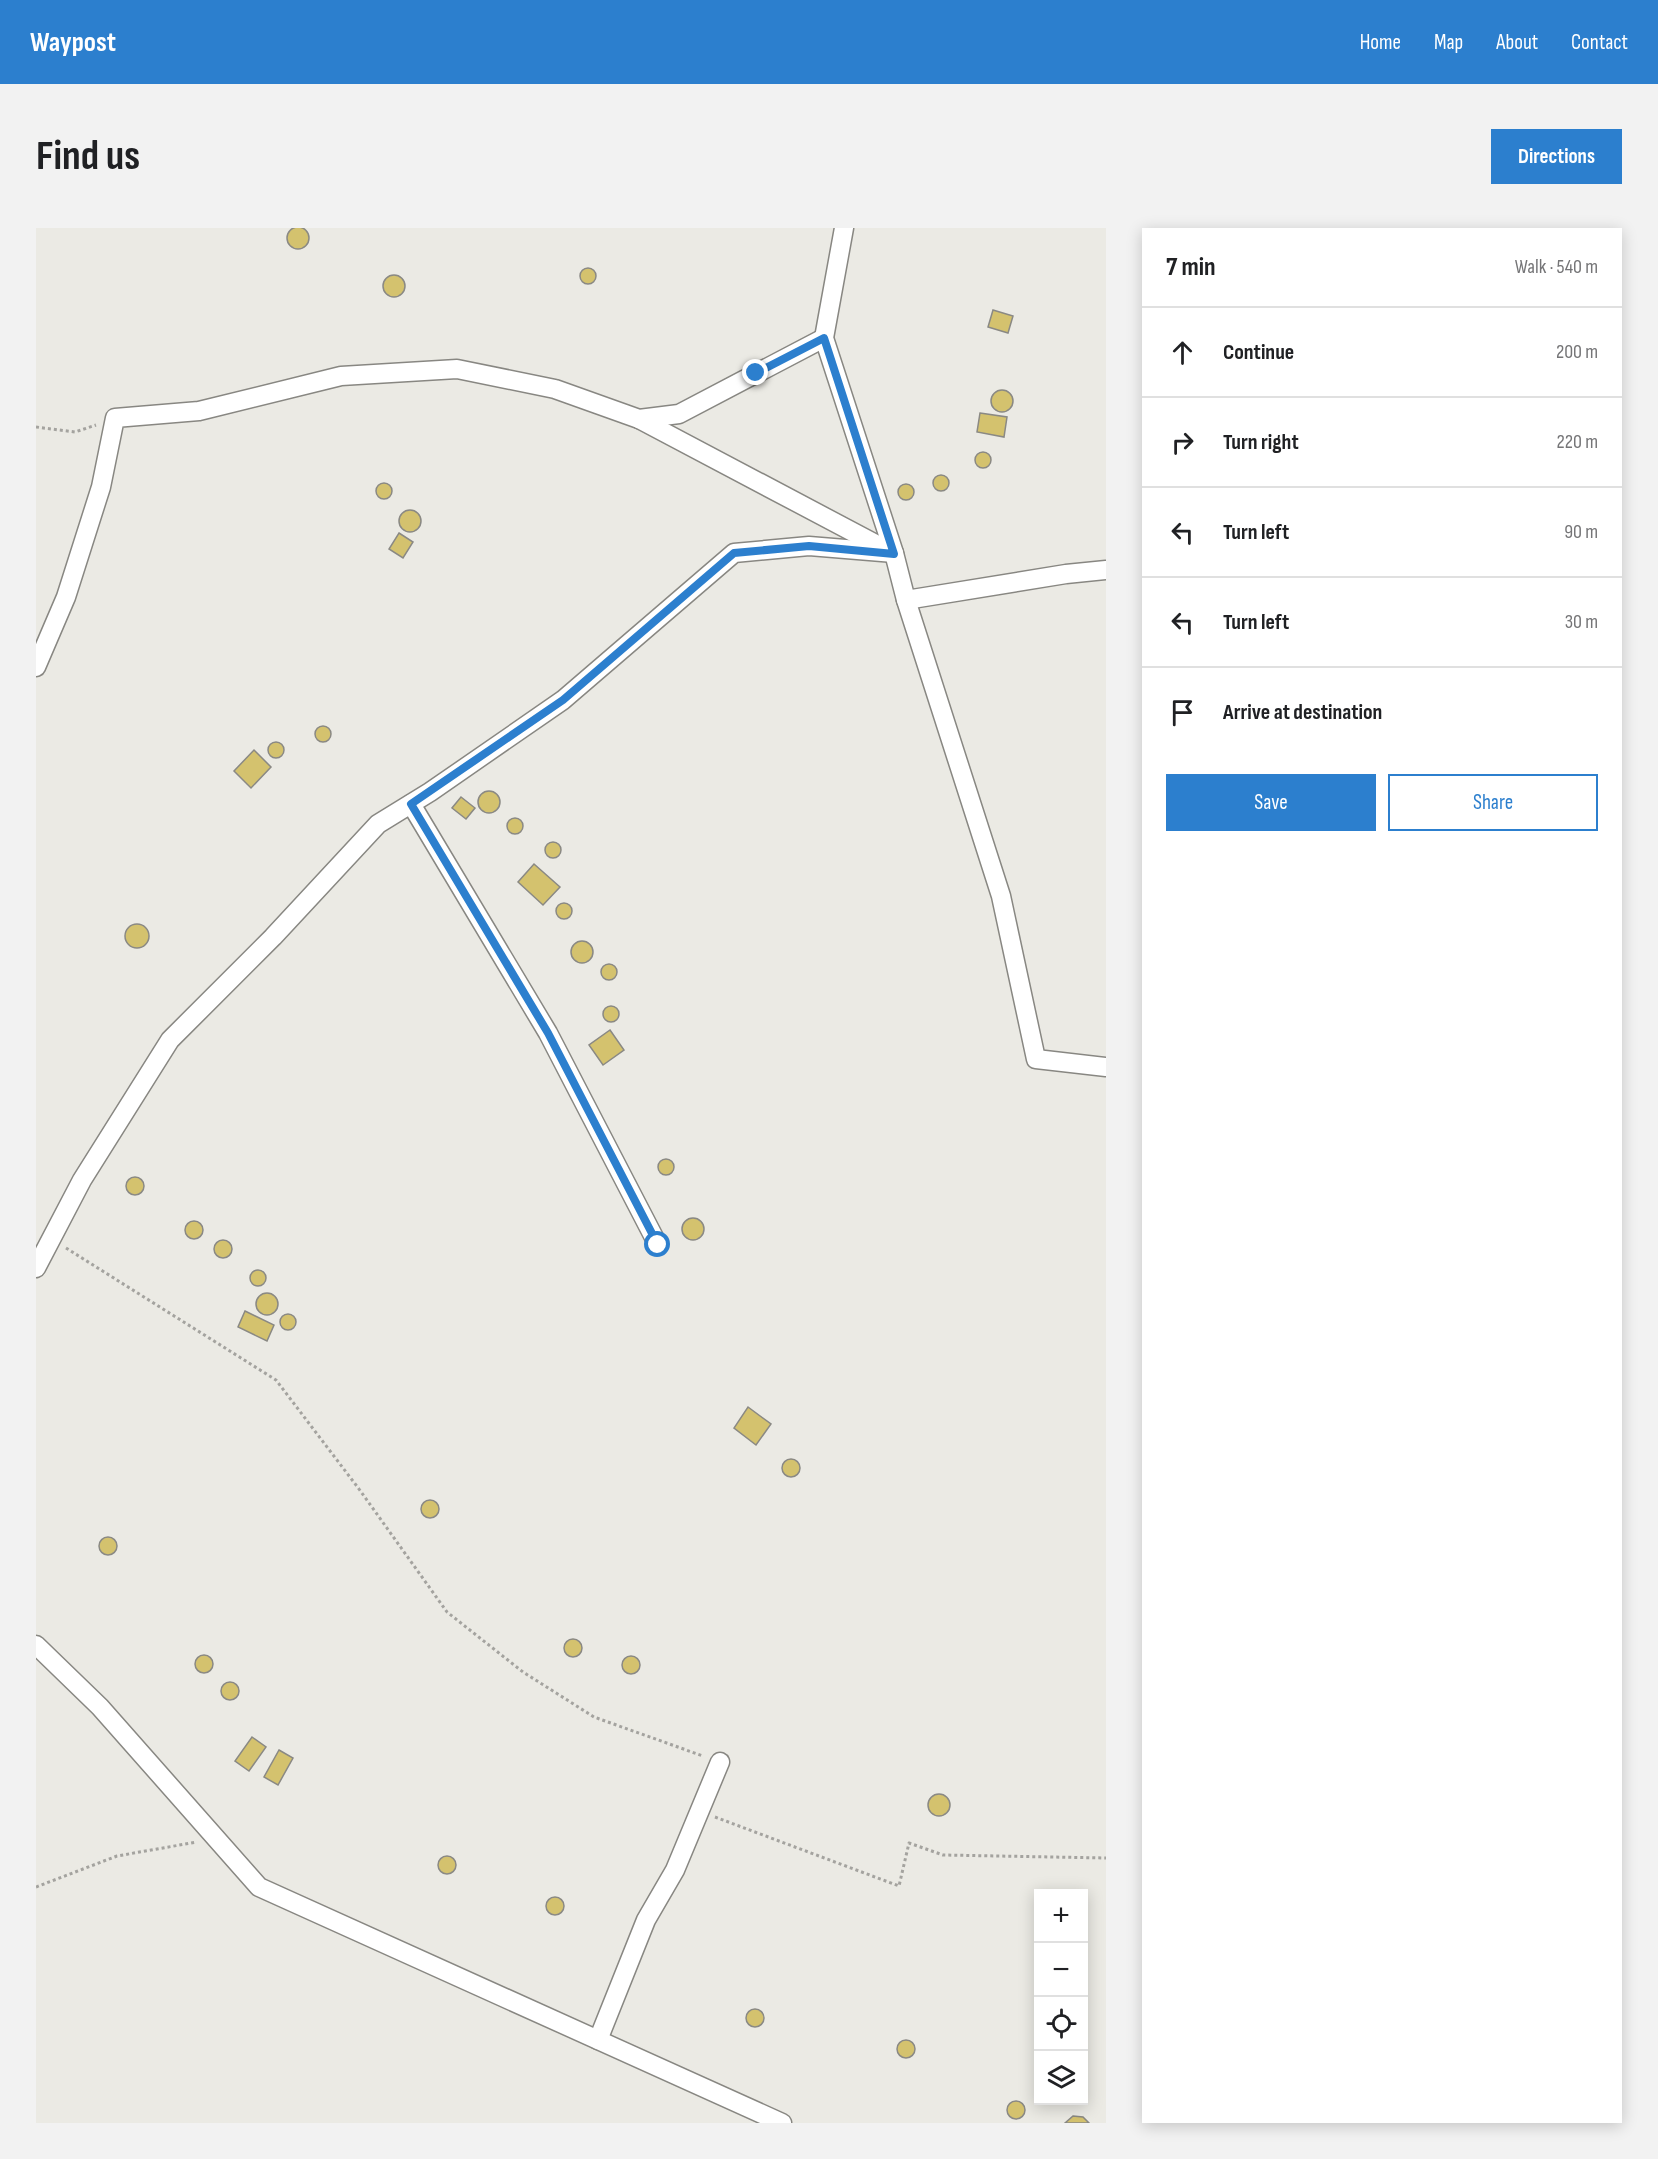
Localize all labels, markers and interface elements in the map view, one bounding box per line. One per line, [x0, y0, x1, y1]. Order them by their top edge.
text: Waypost [30, 26, 116, 59]
text: Home [1360, 30, 1401, 55]
text: Map [1434, 30, 1463, 55]
text: About [1496, 30, 1538, 55]
text: Contact [1571, 30, 1628, 55]
button: Directions [1491, 129, 1622, 184]
text: Find us [36, 131, 140, 182]
text: 7 min [1166, 252, 1215, 283]
text: Walk · 540 m [1515, 255, 1598, 279]
icon: ahead [1166, 336, 1199, 369]
text: Continue [1223, 339, 1294, 366]
text: 200 m [1556, 340, 1598, 364]
route end [742, 359, 768, 385]
icon: right [1166, 426, 1199, 459]
text: Turn right [1223, 429, 1299, 456]
text: 220 m [1557, 430, 1598, 454]
icon: left [1166, 516, 1199, 549]
text: Turn left [1223, 519, 1289, 546]
text: 90 m [1564, 520, 1598, 544]
icon: left [1166, 606, 1199, 639]
text: Turn left [1223, 609, 1289, 636]
text: 30 m [1565, 610, 1598, 634]
icon: arrive [1166, 696, 1199, 729]
text: Arrive at destination [1223, 699, 1382, 726]
button: Save [1166, 774, 1376, 831]
button: Share [1388, 774, 1598, 831]
route start [644, 1231, 670, 1257]
map controls [1034, 1889, 1088, 2105]
button: + [1034, 1889, 1088, 1943]
button: − [1034, 1943, 1088, 1997]
button: locate [1034, 1997, 1088, 2051]
button: layers [1034, 2051, 1088, 2105]

